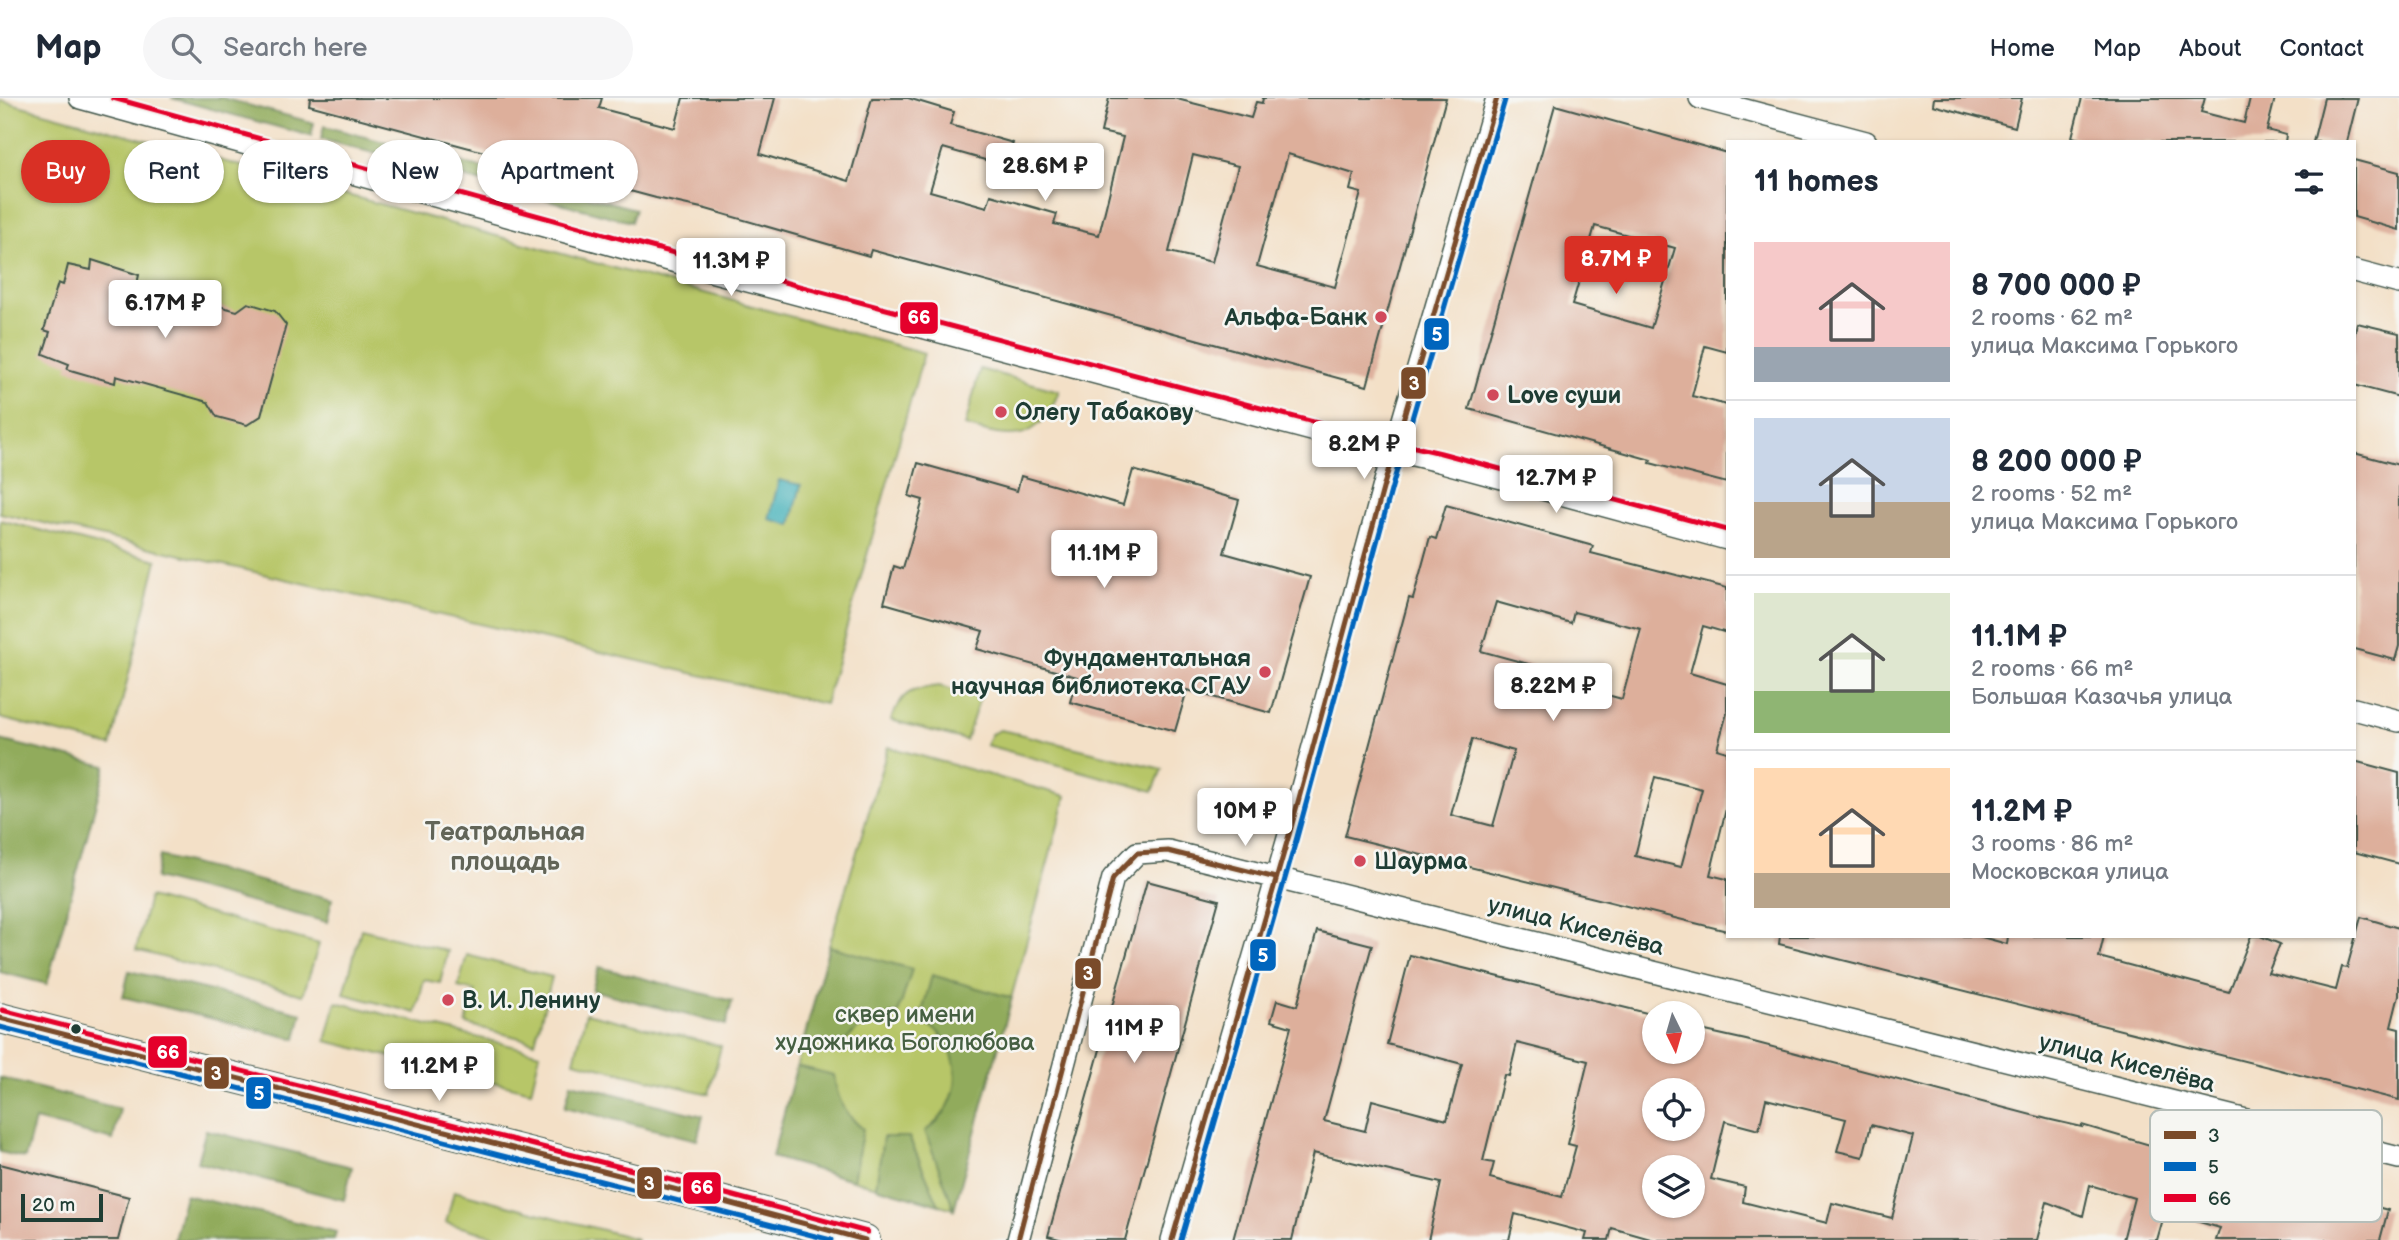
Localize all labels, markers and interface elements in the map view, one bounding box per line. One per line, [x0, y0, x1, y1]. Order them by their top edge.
search box [143, 17, 633, 80]
text: Map [35, 28, 101, 68]
icon: search [167, 29, 205, 67]
text: Search here [223, 33, 367, 64]
text: Home [1990, 34, 2055, 63]
text: Map [2093, 34, 2141, 63]
text: About [2179, 34, 2241, 63]
text: Contact [2279, 34, 2364, 63]
chip: Buy [21, 140, 110, 203]
chip: Rent [124, 140, 224, 203]
chip: Filters [238, 140, 353, 203]
chip: New [367, 140, 463, 203]
chip: Apartment [477, 140, 638, 203]
pin: 28.6M ₽ [980, 144, 1110, 203]
text: 28.6M ₽ [1002, 152, 1088, 180]
icon: filters [2290, 163, 2328, 201]
text: 11 homes [1754, 164, 1878, 200]
pin: 8.7M ₽ [1559, 236, 1673, 296]
pin: 11.3M ₽ [666, 238, 796, 298]
text: 8.7M ₽ [1580, 245, 1652, 273]
text: 11.3M ₽ [692, 247, 770, 275]
text: 8 700 000 ₽ [1971, 268, 2141, 304]
icon: home [1810, 270, 1894, 354]
pin: 6.17M ₽ [100, 280, 230, 340]
text: 6.17M ₽ [125, 289, 205, 317]
line badge: 66 [899, 301, 939, 335]
place label: Альфа-Банк [1223, 303, 1368, 332]
text: 2 rooms · 62 m² [1971, 304, 2133, 332]
text: 66 [907, 307, 931, 330]
marker: Альфа-Банк [1373, 309, 1389, 325]
line badge: 5 [1423, 317, 1450, 351]
text: 5 [1432, 324, 1443, 347]
text: улица Максима Горького [1971, 332, 2238, 360]
line badge: 3 [1400, 366, 1427, 400]
text: 3 [1408, 373, 1420, 396]
place label: Love суши [1507, 381, 1621, 410]
marker: Love суши [1485, 387, 1501, 403]
place label: Олегу Табакову [1015, 398, 1194, 427]
marker: Олегу Табакову [993, 404, 1009, 420]
pin: 8.2M ₽ [1307, 422, 1421, 481]
text: 8.2M ₽ [1328, 430, 1400, 458]
text: 8 200 000 ₽ [1971, 444, 2142, 480]
icon: home [1810, 446, 1894, 530]
pin: 12.7M ₽ [1491, 456, 1621, 515]
text: 12.7M ₽ [1516, 464, 1596, 492]
text: 2 rooms · 52 m² [1971, 480, 2132, 508]
text: улица Максима Горького [1971, 508, 2238, 536]
pin: 11.1M ₽ [1039, 531, 1169, 590]
text: 11.1M ₽ [1067, 539, 1141, 567]
text: 11.1M ₽ [1971, 619, 2067, 655]
icon: home [1810, 621, 1894, 705]
place label: Фундаментальная научная библиотека СГАУ [951, 644, 1251, 701]
text: 2 rooms · 66 m² [1971, 655, 2133, 683]
marker: Фундаментальная научная библиотека СГАУ [1257, 664, 1273, 680]
pin: 8.22M ₽ [1488, 664, 1618, 723]
text: 8.22M ₽ [1510, 672, 1596, 700]
text: Большая Казачья улица [1971, 683, 2232, 711]
pin: 10M ₽ [1196, 788, 1294, 848]
text: 11.2M ₽ [1971, 794, 2072, 830]
icon: home [1810, 796, 1894, 880]
text: 10M ₽ [1213, 797, 1277, 825]
district label: Театральная площадь [425, 817, 585, 878]
text: 3 rooms · 86 m² [1971, 830, 2133, 858]
place label: Шаурма [1374, 847, 1468, 876]
marker: Шаурма [1352, 853, 1368, 869]
text: Московская улица [1971, 858, 2169, 886]
street label: улица Киселёва [1485, 890, 1667, 962]
line badge: 5 [1249, 938, 1277, 972]
text: 5 [1258, 945, 1269, 968]
line badge: 3 [1074, 957, 1102, 990]
text: 3 [1082, 963, 1094, 986]
place label: В. И. Ленину [462, 986, 601, 1015]
marker: В. И. Ленину [440, 992, 456, 1008]
park label: сквер имени художника Боголюбова [775, 1000, 1035, 1057]
north arrow [1642, 1001, 1704, 1064]
map controls [1642, 1001, 1705, 1218]
pin: 11M ₽ [1085, 1006, 1183, 1065]
text: 11M ₽ [1105, 1014, 1163, 1042]
unlabelled marker [69, 1022, 83, 1036]
street label: улица Киселёва [2036, 1027, 2218, 1099]
line badge: 66 [147, 1035, 188, 1069]
text: 66 [156, 1042, 180, 1065]
pin: 11.2M ₽ [374, 1044, 504, 1103]
text: 11.2M ₽ [400, 1052, 478, 1080]
line badge: 3 [203, 1056, 230, 1090]
text: 3 [210, 1063, 222, 1086]
line badge: 5 [245, 1076, 272, 1110]
button: locate [1642, 1078, 1705, 1141]
text: 5 [254, 1083, 265, 1106]
legend [2150, 1110, 2382, 1222]
text: 3 [2208, 1125, 2220, 1148]
button: layers [1642, 1155, 1705, 1218]
text: 5 [2208, 1156, 2219, 1179]
line badge: 3 [636, 1166, 663, 1200]
line badge: 66 [682, 1171, 722, 1205]
text: 3 [643, 1173, 655, 1196]
text: 66 [690, 1177, 714, 1200]
text: 66 [2208, 1188, 2231, 1211]
scale bar [21, 1191, 103, 1223]
text: 20 m [32, 1194, 75, 1217]

